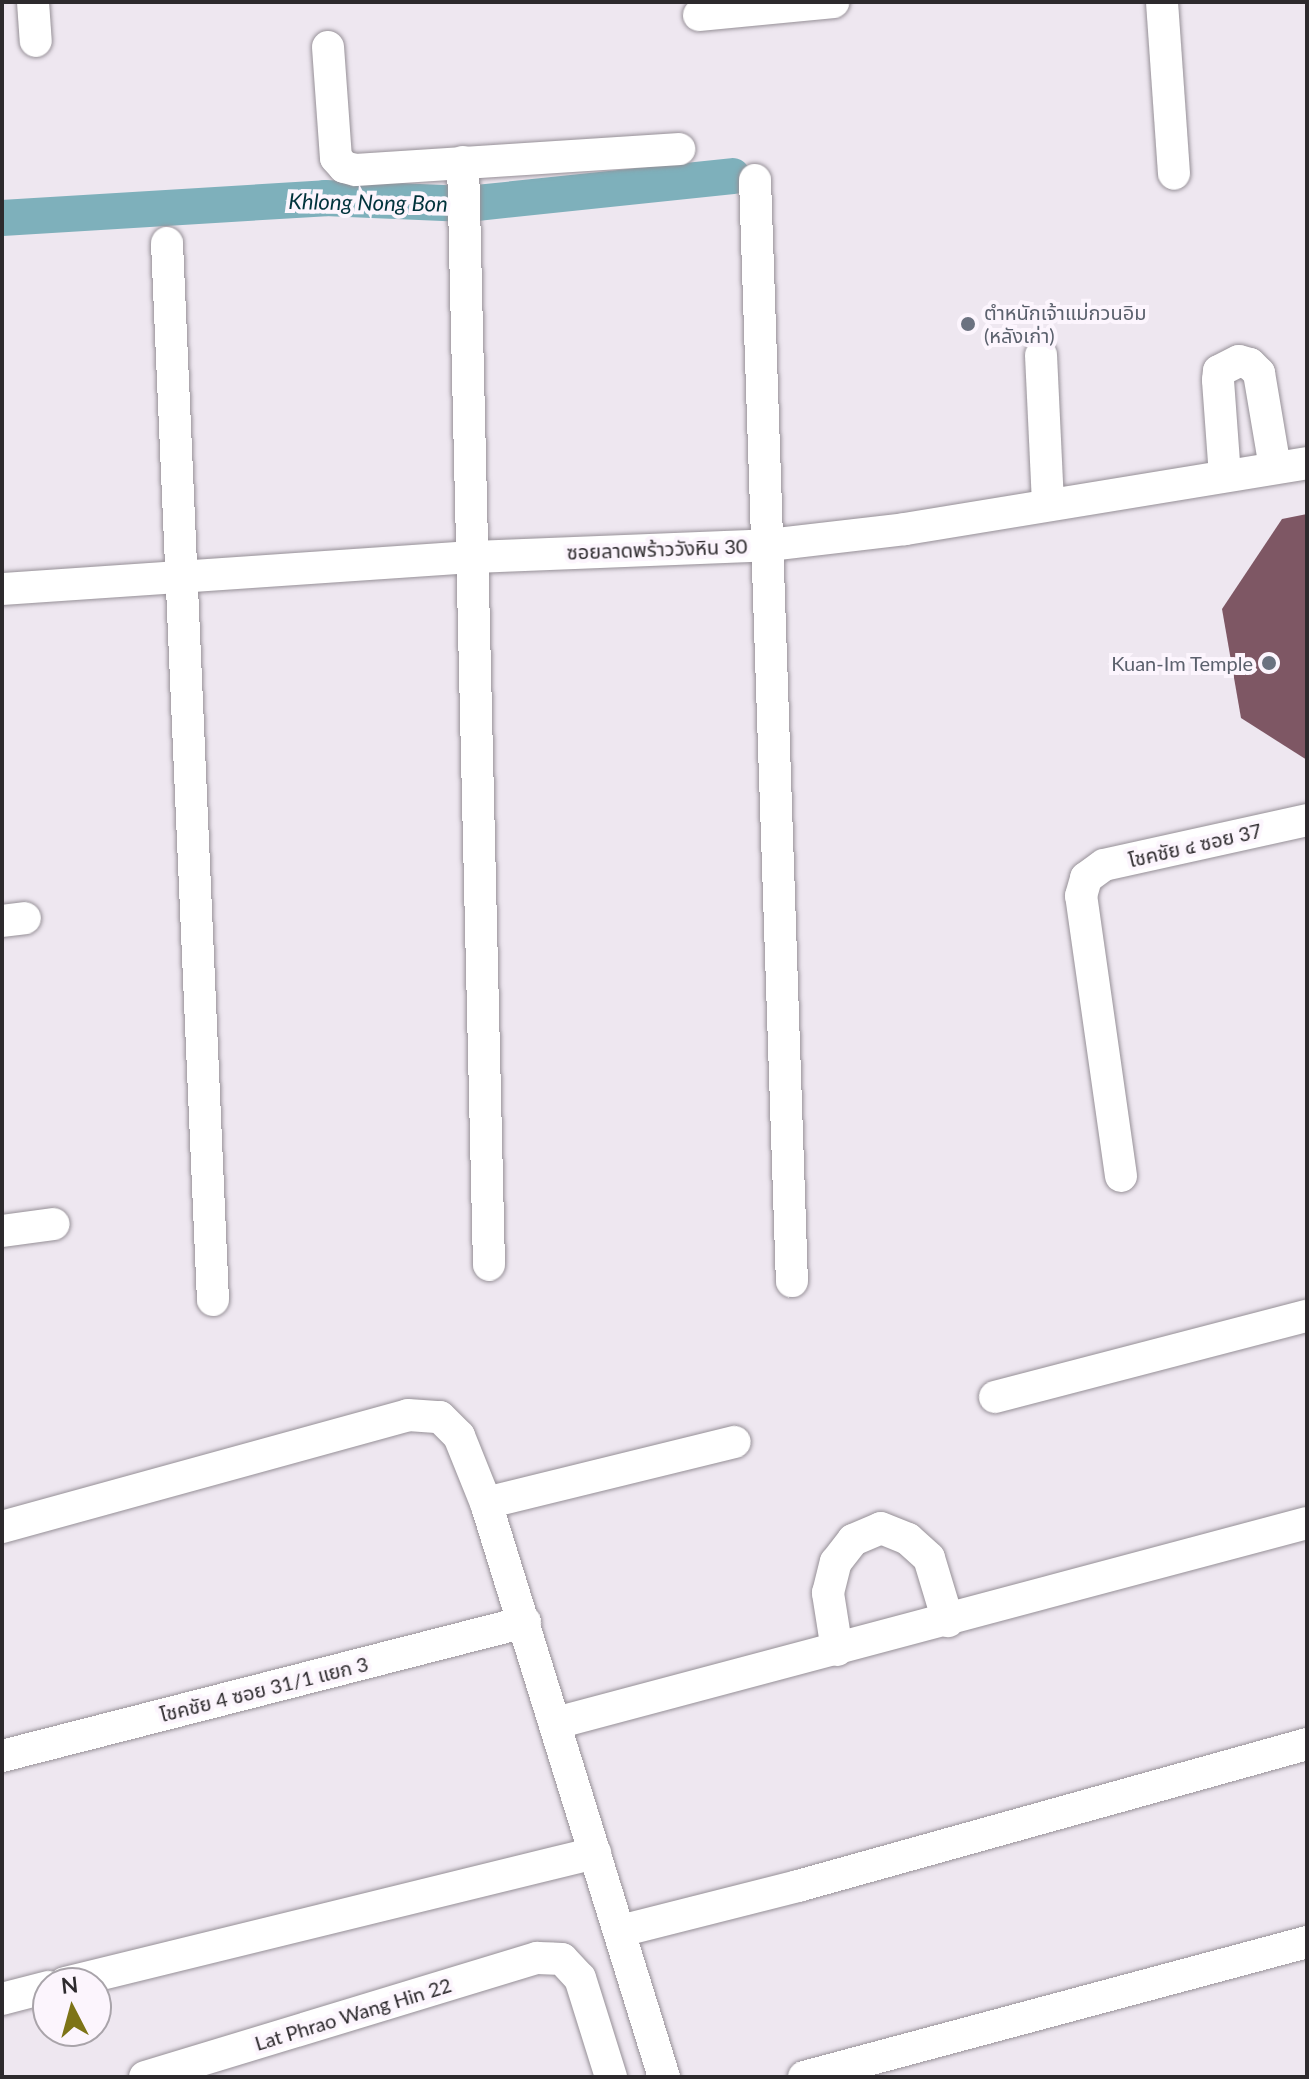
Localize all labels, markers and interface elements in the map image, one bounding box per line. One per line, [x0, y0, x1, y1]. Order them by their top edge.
water label: Khlong Nong Bon [288, 187, 448, 217]
place label: ตำหนักเจ้าแม่กวนอิม (หลังเก่า) [984, 300, 1146, 347]
marker: ตำหนักเจ้าแม่กวนอิม (หลังเก่า) [959, 315, 977, 333]
street label: ซอยลาดพร้าววังหิน 30 [566, 534, 748, 564]
place label: Kuan-Im Temple [1111, 651, 1253, 675]
marker: Kuan-Im Temple [1260, 654, 1278, 672]
street label: โชคชัย ๔ ซอย 37 [1126, 818, 1264, 872]
street label: โชคชัย 4 ซอย 31/1 แยก 3 [157, 1651, 371, 1727]
north arrow [32, 1967, 112, 2047]
text: N [60, 1970, 79, 1999]
street label: Lat Phrao Wang Hin 22 [252, 1973, 454, 2055]

